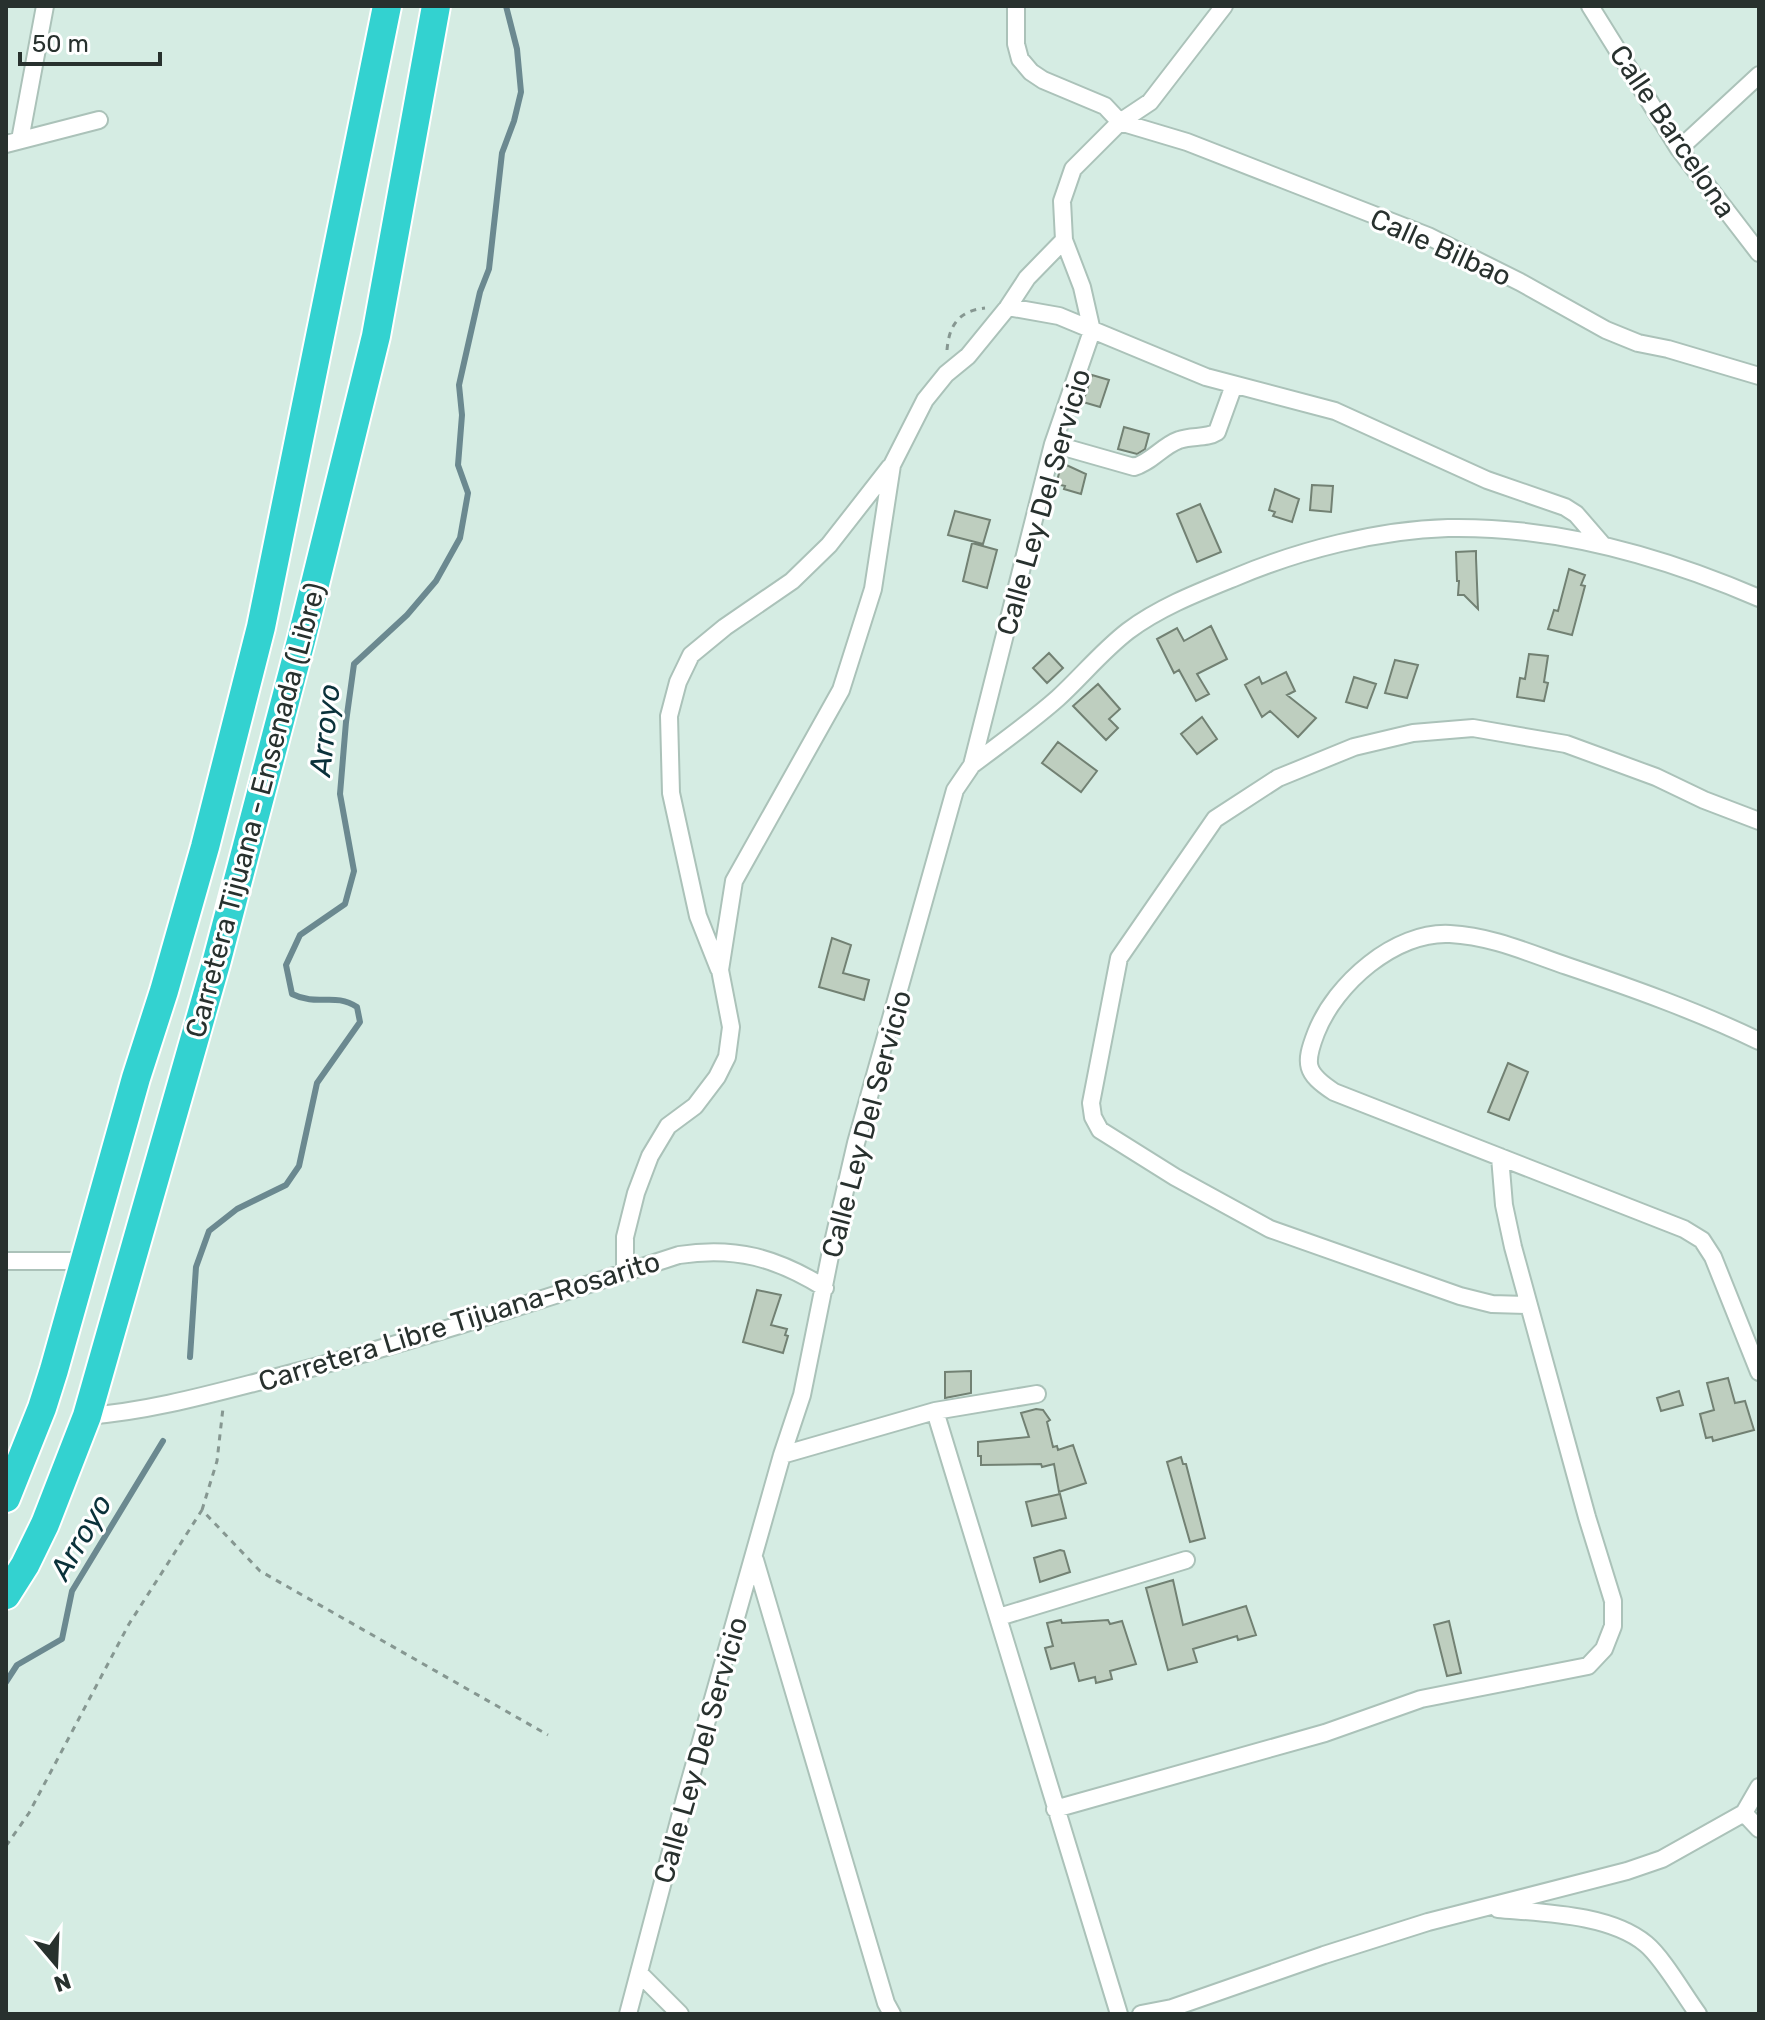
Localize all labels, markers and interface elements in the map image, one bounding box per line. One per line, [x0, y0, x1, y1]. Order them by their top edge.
scale bar [20, 16, 160, 66]
text: 50 m [32, 30, 89, 58]
street label: Calle Barcelona [1603, 39, 1743, 224]
street label: Calle Bilbao [1365, 202, 1516, 293]
street label: Calle Ley Del Servicio [990, 365, 1097, 639]
street label: Carretera Tijuana - Ensenada (Libre) [179, 579, 332, 1041]
water label: Arroyo [302, 682, 348, 780]
street label: Calle Ley Del Servicio [815, 987, 918, 1261]
street label: Carretera Libre Tijuana-Rosarito [254, 1245, 664, 1398]
water label: Arroyo [41, 1488, 120, 1588]
street label: Calle Ley Del Servicio [647, 1613, 754, 1887]
north arrow [16, 1924, 96, 2004]
text: N [50, 1967, 74, 1998]

